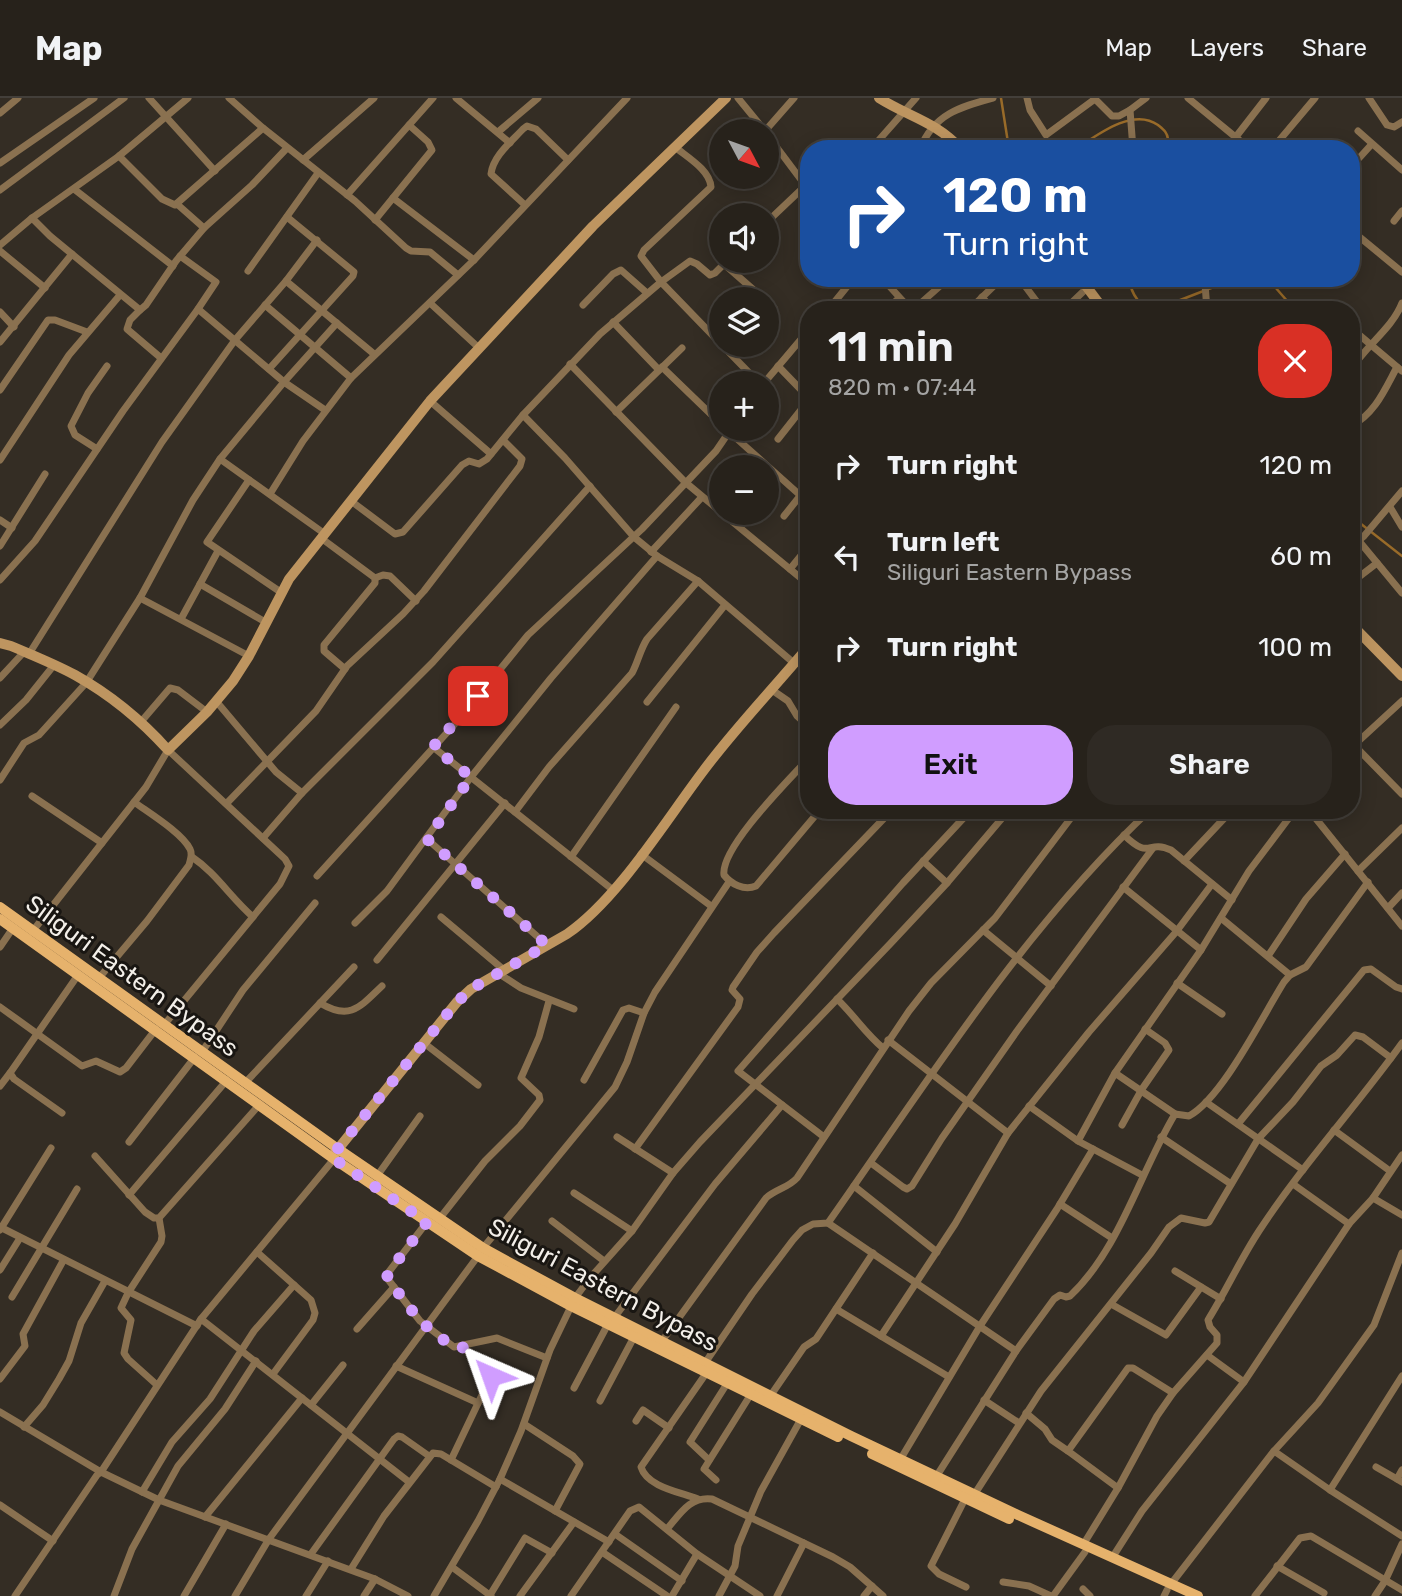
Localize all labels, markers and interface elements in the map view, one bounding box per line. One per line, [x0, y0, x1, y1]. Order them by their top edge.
text: Map [35, 29, 103, 68]
text: Map [1105, 34, 1152, 62]
text: Layers [1190, 34, 1264, 62]
text: Share [1302, 34, 1367, 62]
north arrow [709, 119, 779, 189]
map controls [709, 119, 779, 525]
text: 120 m [943, 166, 1088, 224]
icon: right [828, 168, 919, 259]
button: sound [709, 203, 779, 273]
text: Turn right [943, 225, 1088, 263]
button: layers [709, 287, 779, 357]
text: 11 min [828, 322, 954, 372]
button: close [1258, 324, 1332, 398]
button: + [709, 371, 779, 441]
text: 820 m · 07:44 [828, 373, 977, 401]
icon: right [828, 447, 866, 485]
text: Turn right [887, 450, 1017, 481]
text: 120 m [1260, 450, 1332, 481]
button: − [709, 455, 779, 525]
text: Turn left [887, 527, 999, 558]
icon: left [828, 538, 866, 576]
text: 60 m [1270, 541, 1332, 572]
text: Siliguri Eastern Bypass [887, 558, 1132, 586]
icon: right [828, 629, 866, 667]
text: Turn right [887, 632, 1017, 663]
text: 100 m [1258, 632, 1332, 663]
pin [448, 666, 508, 726]
icon: arrive [459, 677, 497, 715]
button: Exit [828, 725, 1073, 805]
button: Share [1087, 725, 1332, 805]
street label: Siliguri Eastern Bypass [20, 890, 244, 1062]
street label: Siliguri Eastern Bypass [484, 1213, 722, 1357]
position arrow [454, 1339, 528, 1413]

